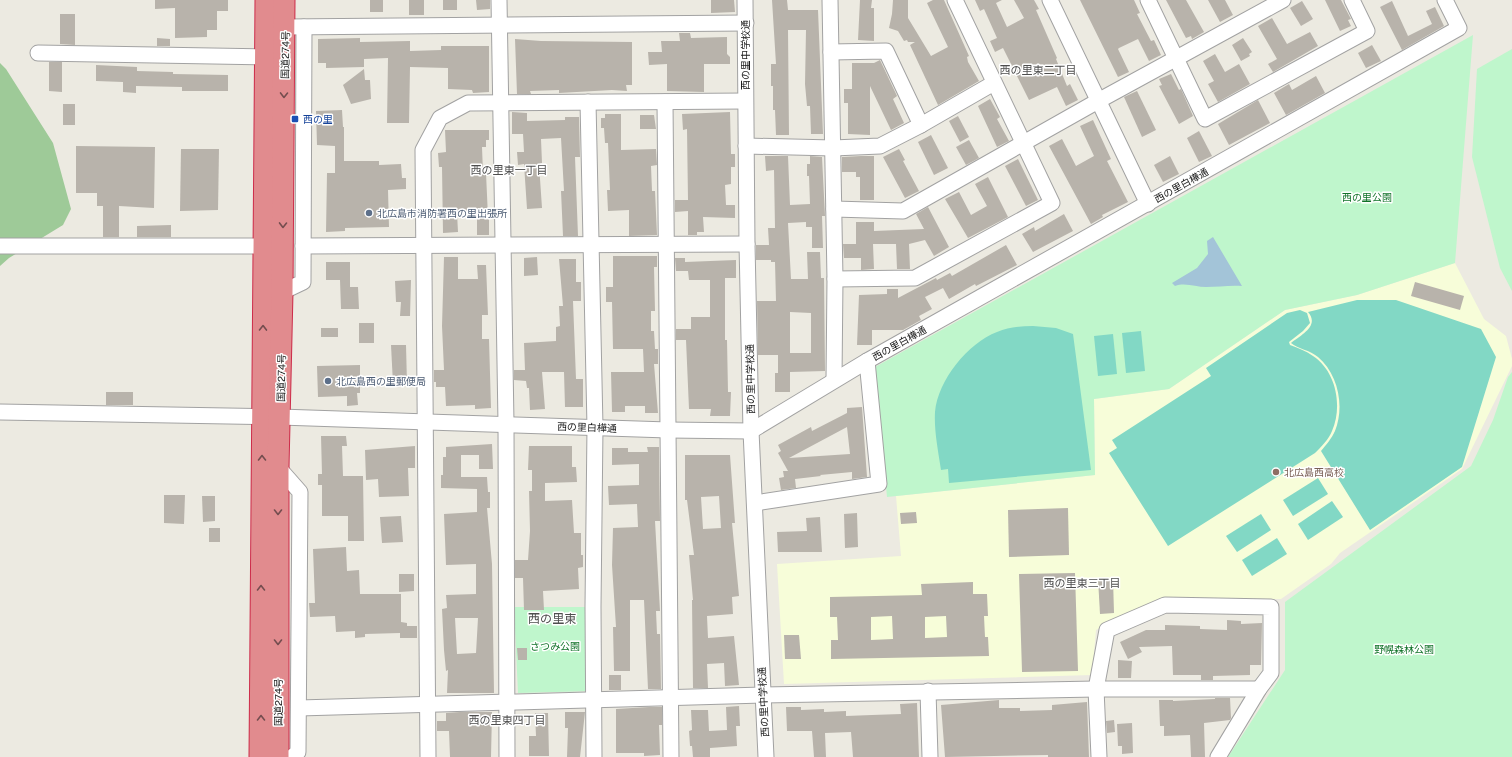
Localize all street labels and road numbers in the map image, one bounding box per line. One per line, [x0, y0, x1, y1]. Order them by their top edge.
street label: 西の里中学校通 [739, 20, 751, 90]
street label: 国道274号 [279, 31, 291, 79]
street label: 西の里白樺通 [1152, 165, 1210, 205]
street label: 西の里白樺通 [870, 323, 928, 363]
street label: 西の里中学校通 [743, 344, 757, 414]
street label: 国道274号 [275, 354, 287, 402]
street label: 西の里白樺通 [557, 420, 617, 434]
street label: 西の里中学校通 [755, 667, 771, 737]
street label: 国道274号 [272, 678, 284, 726]

